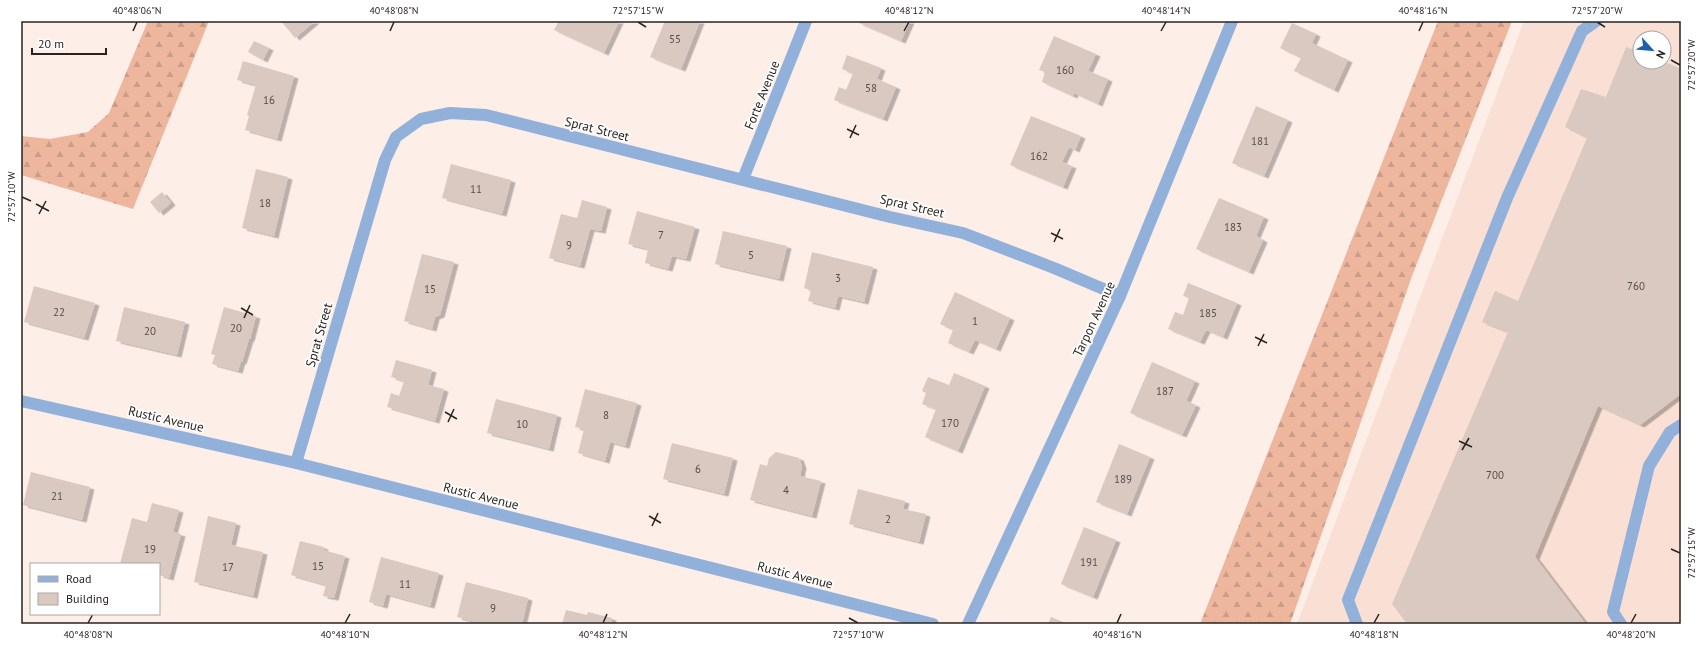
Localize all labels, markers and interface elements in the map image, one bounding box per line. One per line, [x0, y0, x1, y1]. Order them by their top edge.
text: 40°48'06"N [112, 4, 162, 17]
text: 40°48'08"N [369, 4, 419, 17]
text: 72°57'15"W [612, 4, 664, 17]
text: 40°48'12"N [884, 4, 934, 17]
text: 40°48'14"N [1141, 4, 1191, 17]
text: 40°48'16"N [1398, 4, 1448, 17]
text: 72°57'20"W [1571, 4, 1623, 17]
scale bar [32, 30, 106, 56]
north arrow [1632, 30, 1672, 70]
house number: 55 [669, 32, 681, 46]
text: 20 m [38, 36, 64, 51]
text: 72°57'20"W [1685, 39, 1698, 91]
text: N [1653, 48, 1669, 61]
street label: Forte Avenue [740, 58, 784, 132]
house number: 160 [1056, 63, 1074, 77]
house number: 58 [865, 81, 877, 95]
house number: 16 [263, 93, 275, 107]
street label: Sprat Street [563, 113, 632, 145]
house number: 181 [1251, 134, 1269, 148]
house number: 162 [1030, 149, 1048, 163]
text: 72°57'10"W [5, 171, 18, 223]
house number: 11 [470, 182, 482, 196]
street label: Sprat Street [878, 190, 947, 222]
house number: 18 [259, 196, 271, 210]
house number: 183 [1224, 220, 1242, 234]
house number: 7 [658, 228, 664, 242]
house number: 9 [566, 238, 572, 252]
house number: 5 [748, 248, 754, 262]
house number: 3 [835, 271, 841, 285]
street label: Tarpon Avenue [1069, 278, 1119, 360]
house number: 760 [1627, 279, 1645, 293]
house number: 15 [424, 282, 436, 296]
street label: Sprat Street [302, 300, 336, 369]
house number: 22 [53, 305, 65, 319]
house number: 185 [1199, 306, 1217, 320]
house number: 1 [972, 314, 978, 328]
house number: 20 [230, 321, 242, 335]
house number: 20 [144, 324, 156, 338]
house number: 187 [1156, 384, 1174, 398]
street label: Rustic Avenue [126, 402, 206, 436]
house number: 8 [603, 408, 609, 422]
house number: 170 [941, 416, 959, 430]
house number: 10 [516, 417, 528, 431]
house number: 6 [695, 462, 701, 476]
house number: 700 [1486, 468, 1504, 482]
house number: 189 [1114, 472, 1132, 486]
street label: Rustic Avenue [441, 478, 521, 514]
house number: 4 [783, 483, 789, 497]
house number: 21 [51, 489, 63, 503]
house number: 2 [885, 512, 891, 526]
text: 72°57'15"W [1685, 527, 1698, 579]
house number: 19 [144, 542, 156, 556]
house number: 191 [1080, 555, 1098, 569]
street label: Rustic Avenue [755, 557, 835, 593]
house number: 15 [312, 559, 324, 573]
house number: 17 [222, 560, 234, 574]
legend [30, 563, 160, 615]
text: Road [66, 571, 91, 586]
house number: 11 [399, 577, 411, 591]
text: Building [66, 591, 109, 606]
house number: 9 [490, 601, 496, 615]
text: 40°48'08"N [63, 628, 113, 641]
text: 40°48'10"N [320, 628, 370, 641]
text: 40°48'12"N [578, 628, 628, 641]
text: 72°57'10"W [832, 628, 884, 641]
text: 40°48'16"N [1092, 628, 1142, 641]
text: 40°48'18"N [1349, 628, 1399, 641]
text: 40°48'20"N [1606, 628, 1656, 641]

